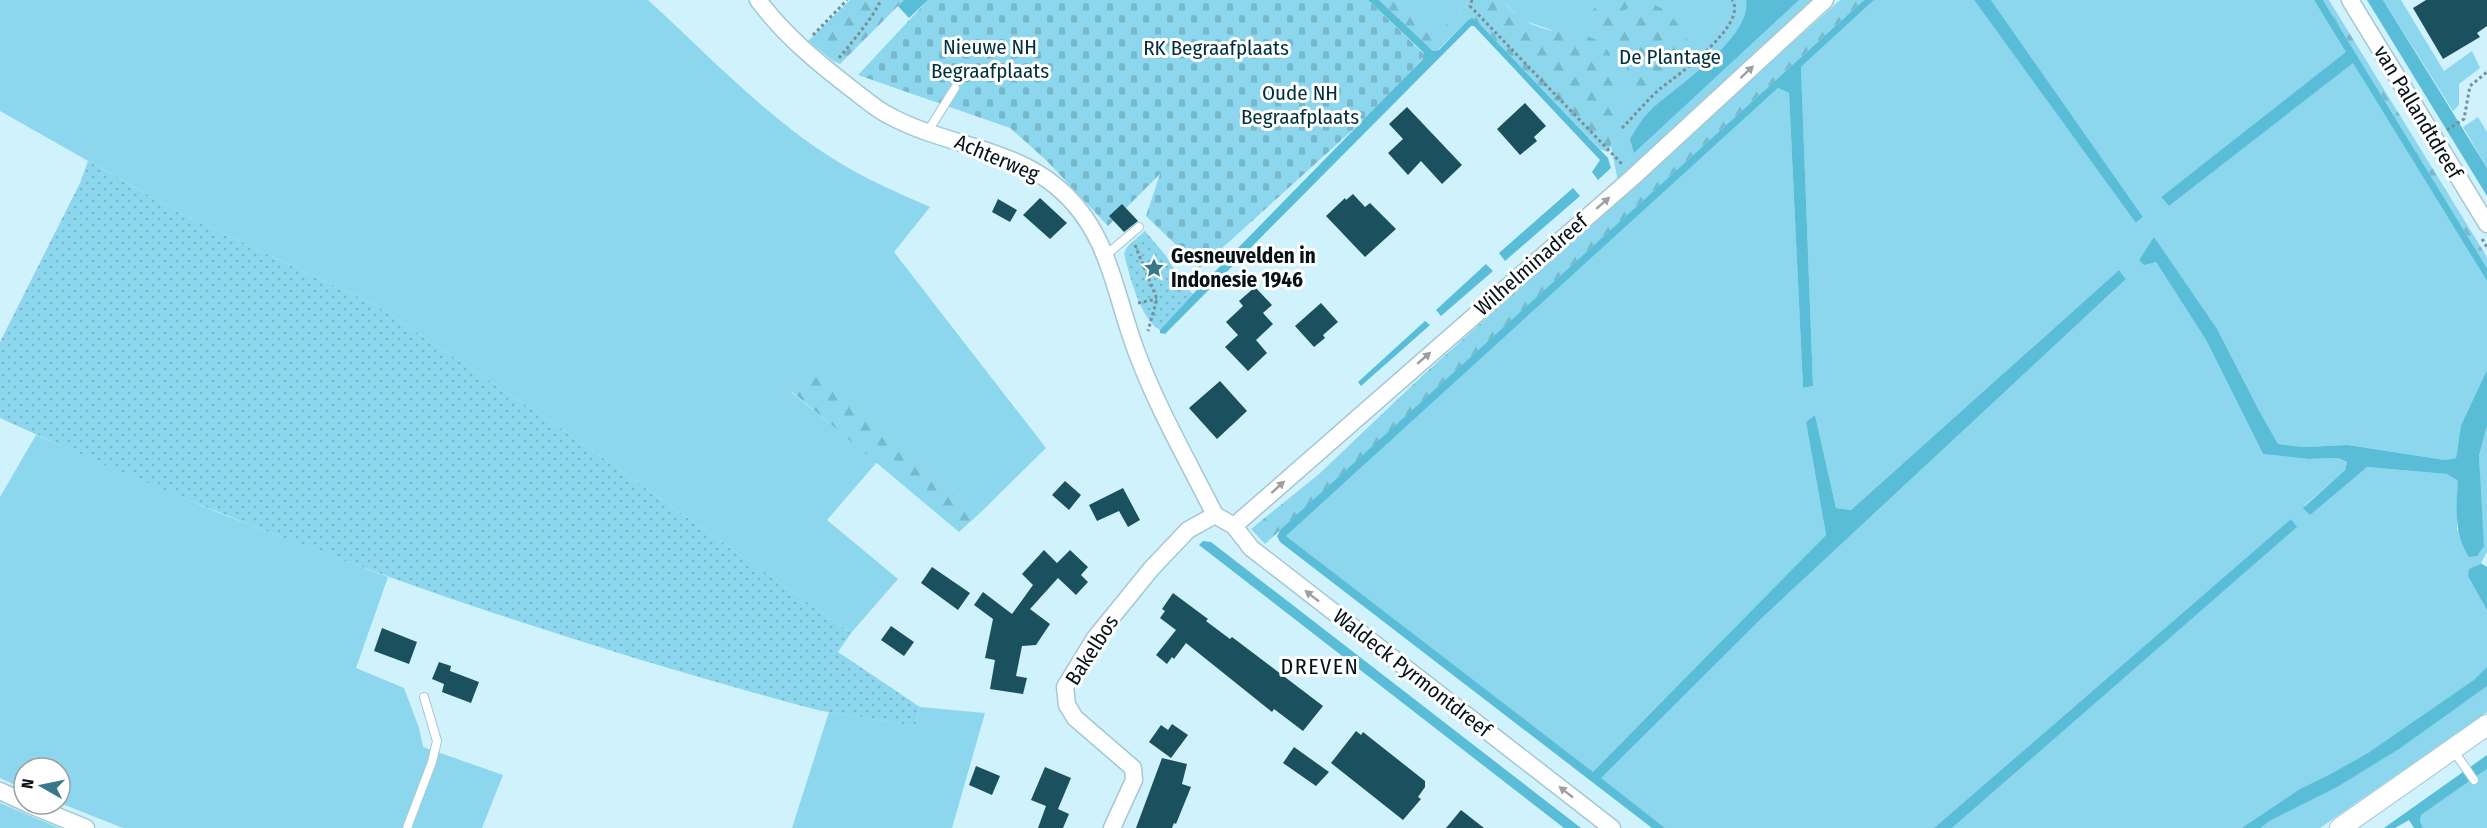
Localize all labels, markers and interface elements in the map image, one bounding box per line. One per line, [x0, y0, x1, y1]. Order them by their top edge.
park label: Nieuwe NH Begraafplaats [931, 34, 1049, 84]
park label: RK Begraafplaats [1143, 35, 1289, 61]
street label: van Pallandtdreef [2368, 41, 2469, 185]
park label: De Plantage [1619, 44, 1721, 70]
one-way arrow [1739, 66, 1754, 79]
park label: Oude NH Begraafplaats [1241, 80, 1359, 130]
street label: Achterweg [951, 129, 1043, 187]
one-way arrow [1595, 197, 1610, 210]
street label: Wilhelminadreef [1469, 208, 1594, 321]
place label: Gesneuvelden in Indonesie 1946 [1171, 243, 1316, 293]
place icon: Gesneuvelden in Indonesie 1946 [1142, 256, 1166, 280]
one-way arrow [1416, 352, 1431, 365]
one-way arrow [1270, 480, 1285, 494]
one-way arrow [1304, 590, 1319, 602]
street label: Waldeck Pyrmontdreef [1328, 603, 1498, 744]
street label: Bakelbos [1060, 610, 1124, 690]
district label: DREVEN [1281, 653, 1359, 680]
north arrow [12, 756, 72, 816]
text: N [18, 778, 38, 790]
one-way arrow [1558, 787, 1573, 799]

